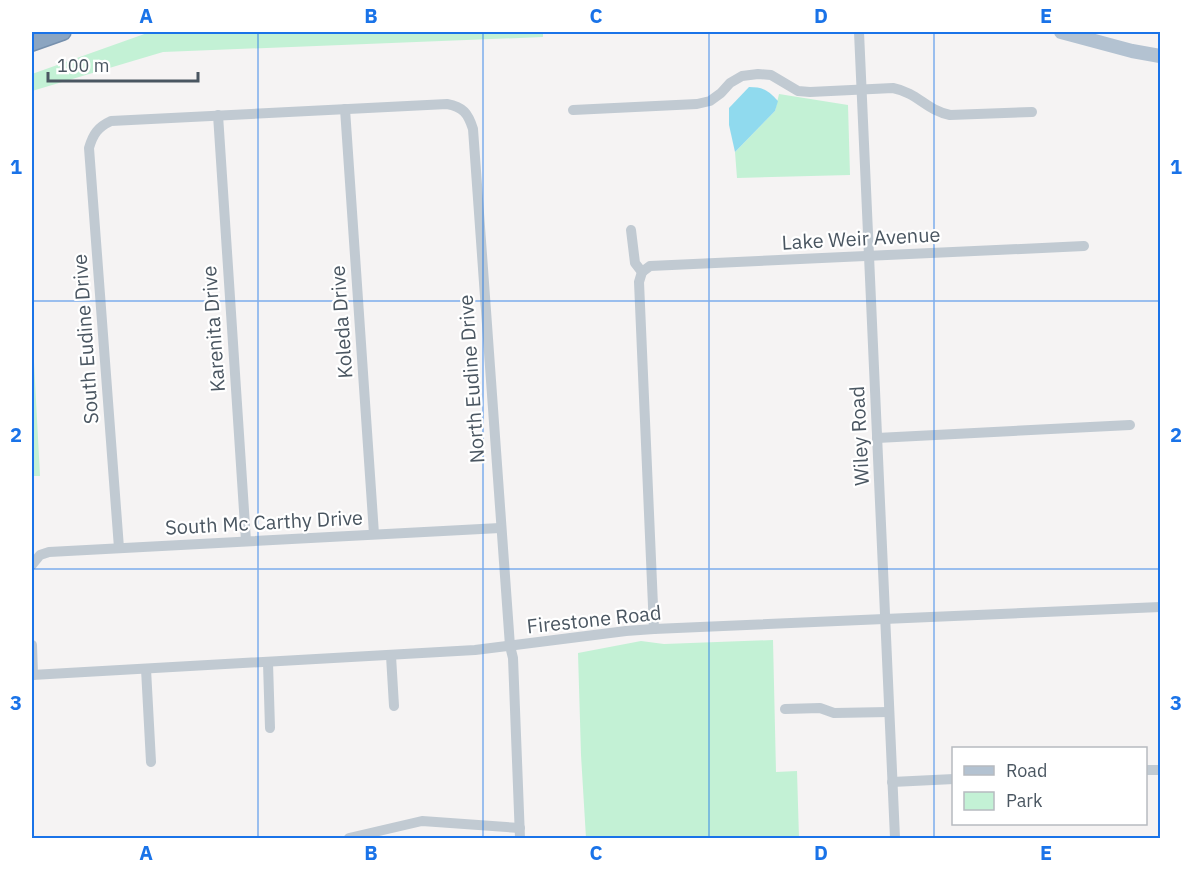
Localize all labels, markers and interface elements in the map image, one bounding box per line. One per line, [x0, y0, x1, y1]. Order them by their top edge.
text: A [139, 2, 153, 29]
text: B [364, 2, 378, 29]
text: C [589, 2, 603, 29]
text: D [814, 2, 828, 29]
text: E [1040, 2, 1052, 29]
scale bar [48, 45, 198, 83]
text: 100 m [57, 54, 109, 77]
text: 1 [10, 153, 22, 180]
text: 1 [1170, 153, 1182, 180]
street label: Lake Weir Avenue [781, 220, 941, 256]
street label: South Eudine Drive [66, 253, 104, 425]
street label: Karenita Drive [195, 265, 231, 393]
street label: Koleda Drive [324, 265, 358, 379]
street label: North Eudine Drive [452, 294, 490, 464]
street label: Wiley Road [843, 385, 875, 487]
text: 2 [10, 421, 22, 448]
text: 2 [1170, 421, 1182, 448]
street label: South Mc Carthy Drive [164, 503, 364, 541]
street label: Firestone Road [525, 599, 663, 639]
text: 3 [10, 689, 22, 716]
text: 3 [1170, 689, 1182, 716]
legend [952, 747, 1147, 825]
text: Road [1006, 759, 1047, 782]
text: Park [1006, 789, 1043, 812]
text: A [139, 839, 153, 866]
text: B [364, 839, 378, 866]
text: C [589, 839, 603, 866]
text: D [814, 839, 828, 866]
text: E [1040, 839, 1052, 866]

